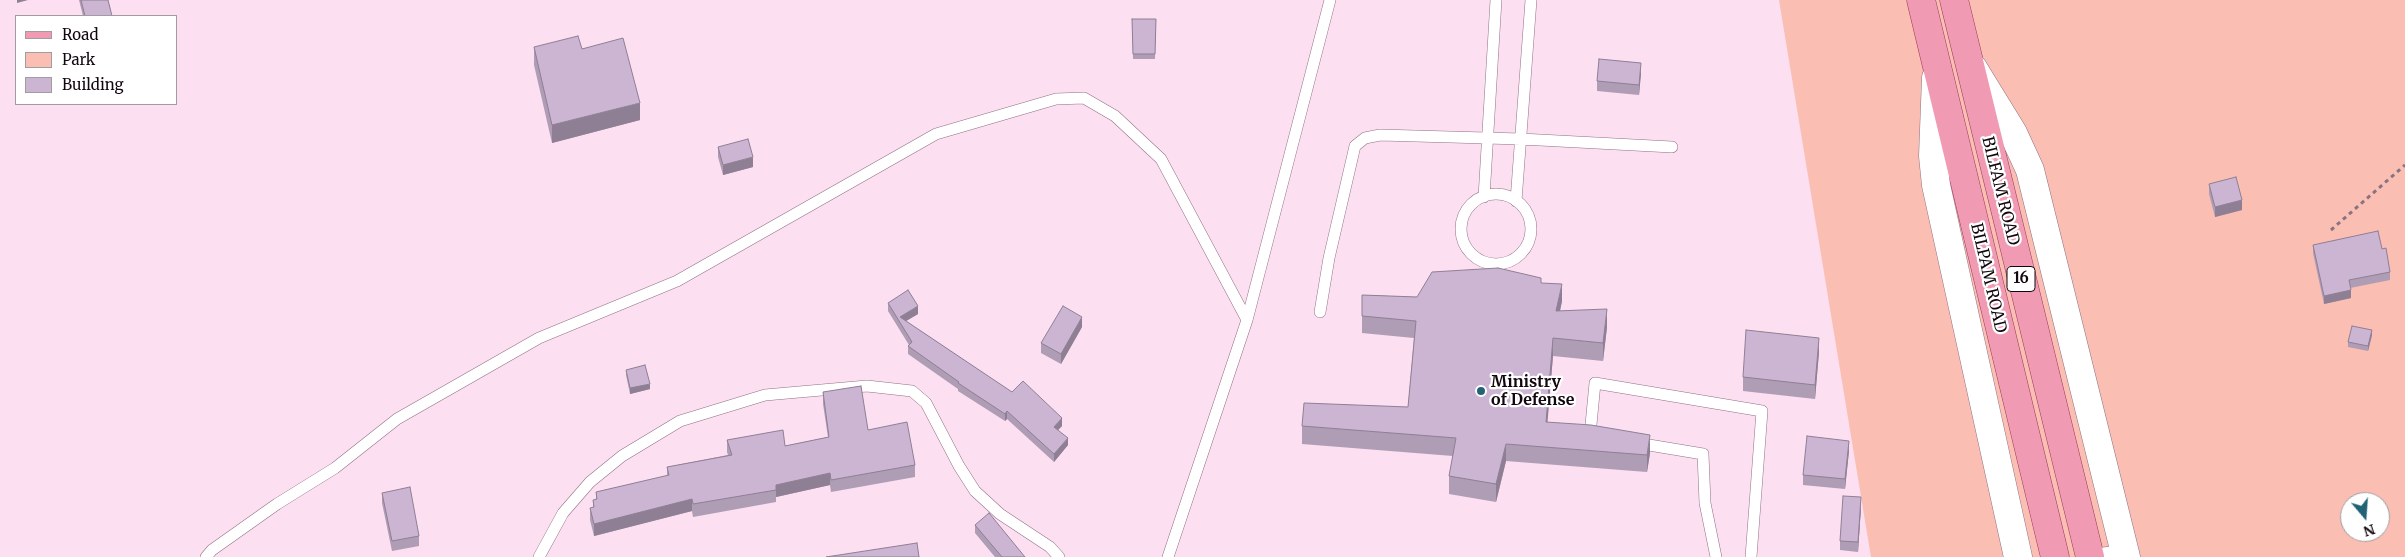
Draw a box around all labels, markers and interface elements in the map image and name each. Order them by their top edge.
legend [15,15,178,105]
text: Road [62,25,98,44]
text: Park [62,50,95,69]
text: Building [62,75,124,94]
street label: BILFAM ROAD [1977,135,2023,247]
street label: BILPAM ROAD [1966,221,2010,335]
road number: 16 [2007,266,2035,292]
place label: Ministry of Defense [1491,372,1574,410]
marker: Ministry of Defense [1475,385,1487,397]
north arrow [2340,492,2390,542]
text: N [2361,520,2377,541]

